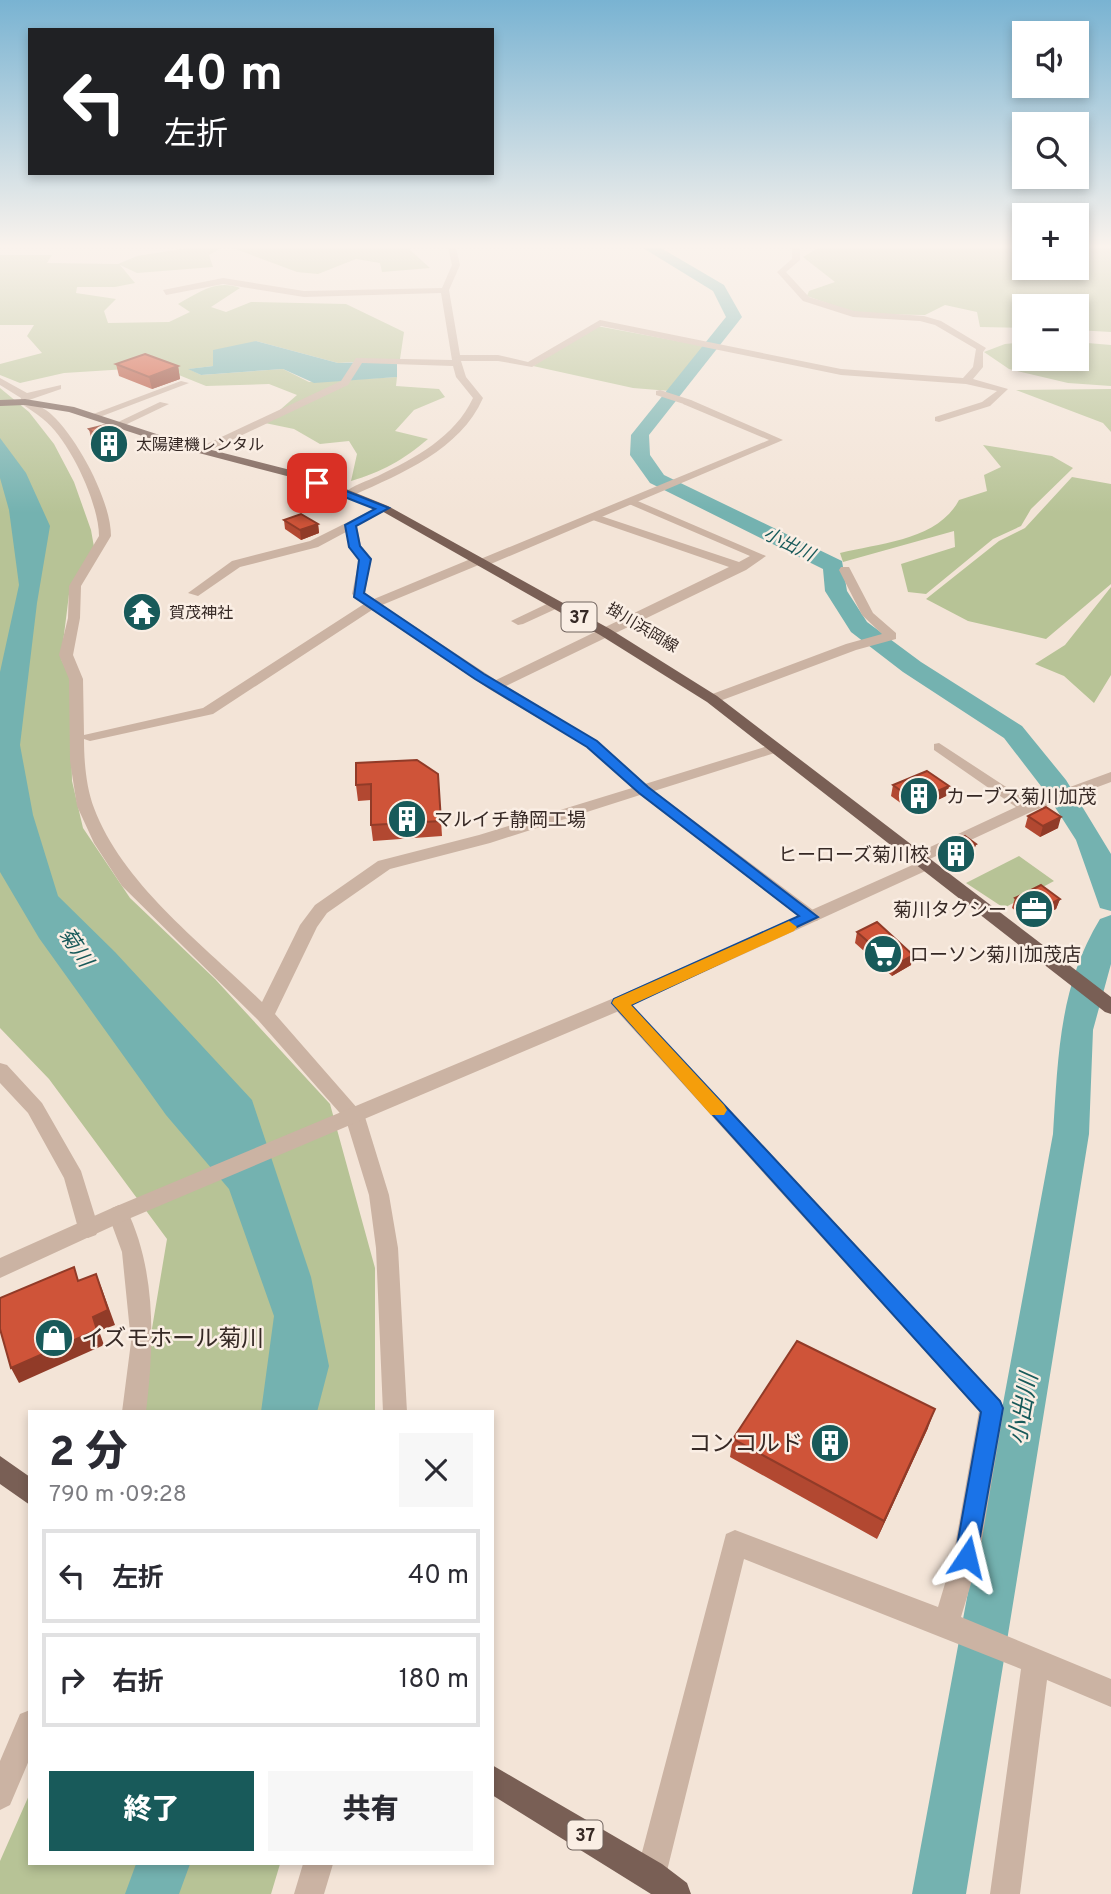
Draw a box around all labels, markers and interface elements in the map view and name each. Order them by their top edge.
map controls [1012,21,1089,371]
button: sound [1012,21,1089,98]
text: 40 m [164,46,283,108]
icon: left [49,56,140,147]
button: search [1012,112,1089,189]
text: 左折 [164,116,228,156]
button: + [1012,203,1089,280]
button: − [1012,294,1089,371]
building icon: 太陽建機レンタル [88,423,130,465]
place label: 太陽建機レンタル [136,436,264,456]
pin [287,453,347,513]
icon: arrive [298,464,336,502]
water label: 小出川 [759,523,819,568]
temple icon: 賀茂神社 [121,591,163,633]
street label: 掛川浜岡線 [603,600,681,658]
road number: 37 [562,602,596,632]
place label: 賀茂神社 [169,604,233,624]
building icon: カーブス菊川加茂 [898,775,940,817]
place label: カーブス菊川加茂 [946,786,1097,810]
building icon: マルイチ静岡工場 [386,798,428,840]
place label: マルイチ静岡工場 [434,809,586,833]
building icon: ヒーローズ菊川校 [935,833,977,875]
place label: ヒーローズ菊川校 [778,844,929,868]
office icon: 菊川タクシー [1013,888,1055,930]
place label: 菊川タクシー [893,899,1007,923]
water label: 菊川 [52,923,99,974]
supermarket icon: ローソン菊川加茂店 [862,933,904,975]
place label: ローソン菊川加茂店 [910,944,1081,968]
shop icon: イズモホール菊川 [33,1317,75,1359]
place label: イズモホール菊川 [81,1326,264,1355]
water label: 小出川 [1004,1368,1047,1447]
building icon: コンコルド [809,1422,851,1464]
text: 2 分 [49,1428,127,1481]
place label: コンコルド [688,1431,803,1460]
button: close [399,1433,473,1507]
text: 790 m · 09:28 [49,1481,187,1510]
position arrow [930,1520,1004,1594]
icon: left [53,1557,91,1595]
text: 40 m [408,1560,469,1593]
text: 左折 [112,1563,164,1596]
icon: right [53,1661,91,1699]
text: 180 m [399,1664,469,1697]
text: 右折 [112,1667,164,1700]
button: 終了 [49,1771,254,1851]
button: 共有 [268,1771,473,1851]
road number: 37 [568,1821,602,1850]

